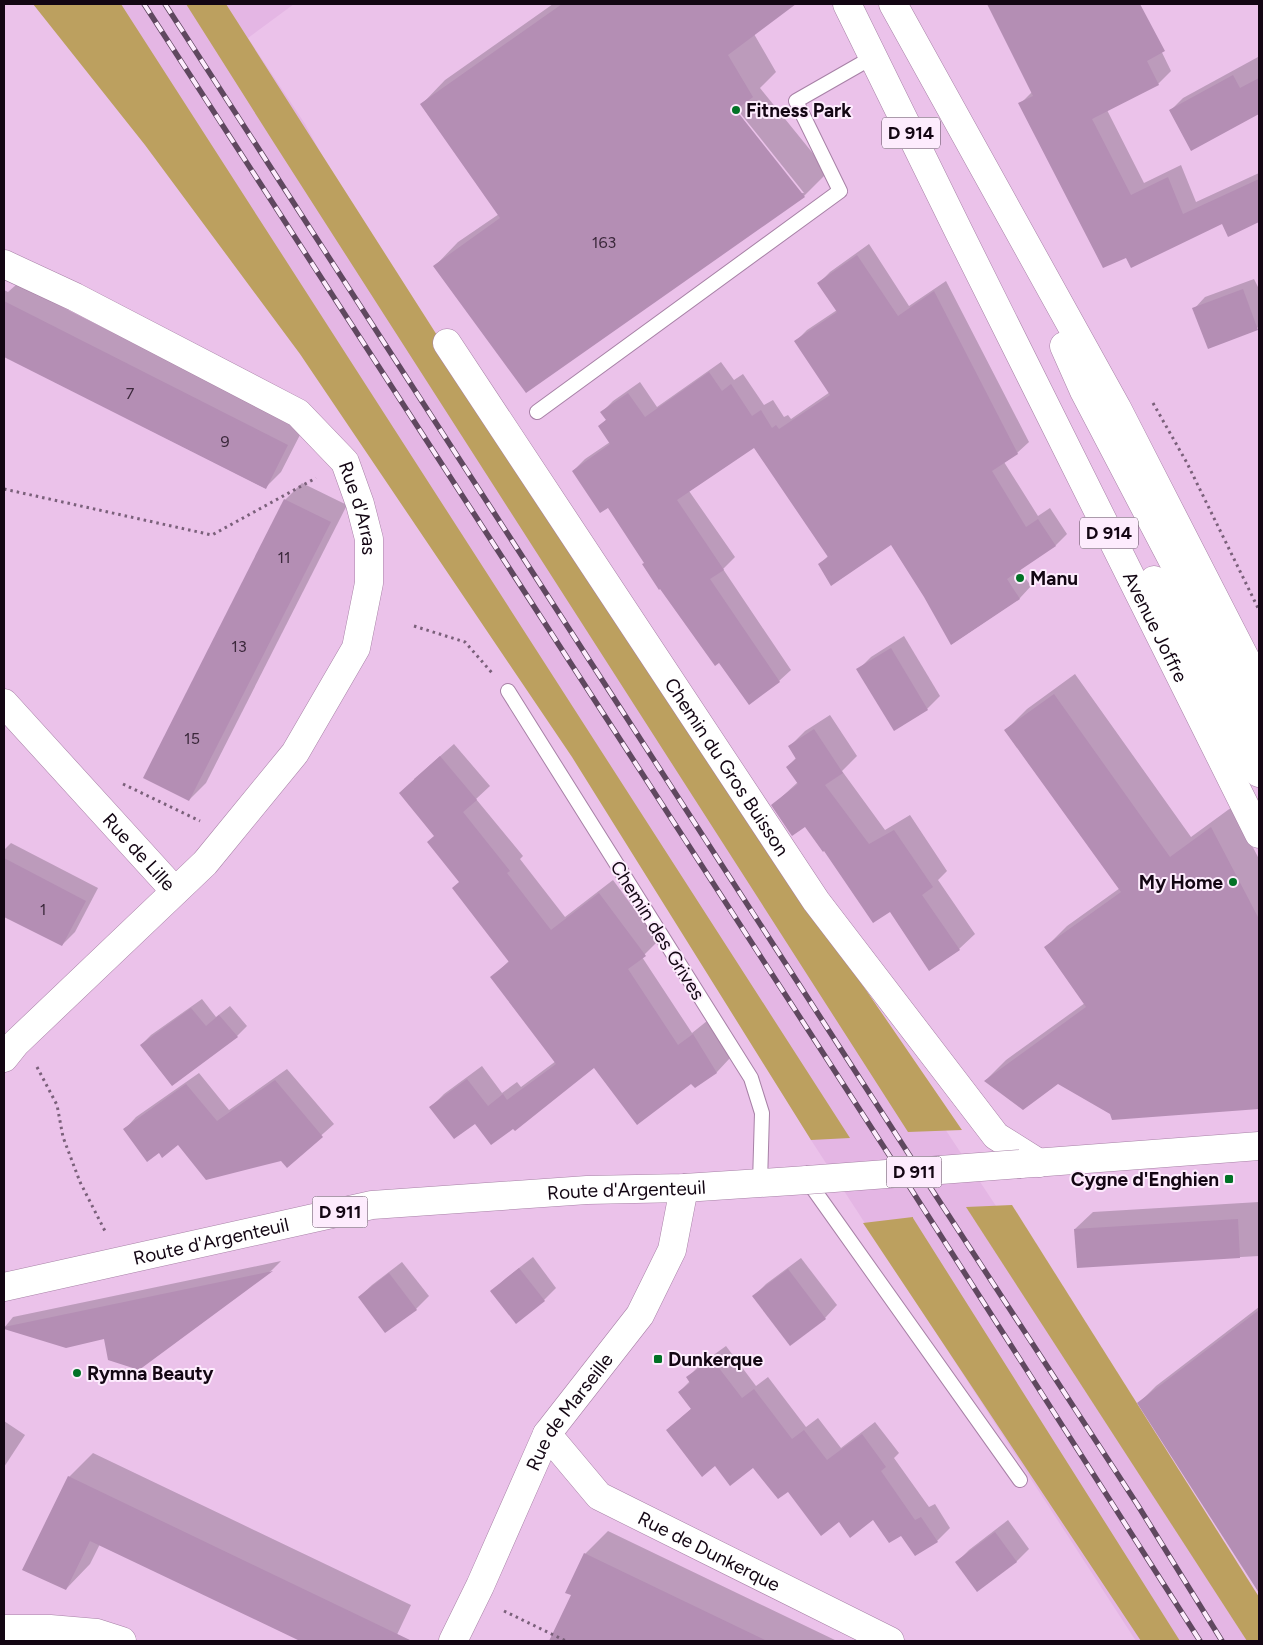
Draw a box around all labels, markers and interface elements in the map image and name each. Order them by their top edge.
place label: Fitness Park [746,99,852,122]
marker: Fitness Park [730,104,742,116]
road number: D 914 [882,118,940,148]
house number: 163 [592,233,616,252]
house number: 7 [126,384,135,403]
house number: 9 [220,432,230,451]
street label: Rue d'Arras [334,458,380,555]
road number: D 914 [1080,518,1138,548]
house number: 11 [277,548,291,567]
place label: Manu [1030,567,1078,590]
street label: Avenue Joffre [1118,568,1192,686]
marker: Manu [1014,572,1026,584]
house number: 13 [231,637,247,656]
street label: Chemin du Gros Buisson [660,674,794,860]
house number: 15 [184,729,200,748]
street label: Rue de Lille [98,808,180,896]
street label: Chemin des Grives [605,856,710,1004]
place label: My Home [1139,871,1223,894]
marker: My Home [1227,876,1239,888]
house number: 1 [40,900,46,919]
road number: D 911 [886,1156,942,1188]
place label: Cygne d'Enghien [1071,1168,1219,1191]
marker: Cygne d'Enghien [1223,1173,1235,1185]
street label: Route d'Argenteuil [546,1176,707,1205]
road number: D 911 [312,1196,368,1228]
street label: Route d'Argenteuil [131,1213,291,1270]
place label: Dunkerque [668,1348,763,1371]
street label: Rue de Marseille [521,1349,618,1474]
marker: Dunkerque [652,1353,664,1365]
place label: Rymna Beauty [87,1362,214,1385]
marker: Rymna Beauty [71,1367,83,1379]
street label: Rue de Dunkerque [634,1506,784,1596]

